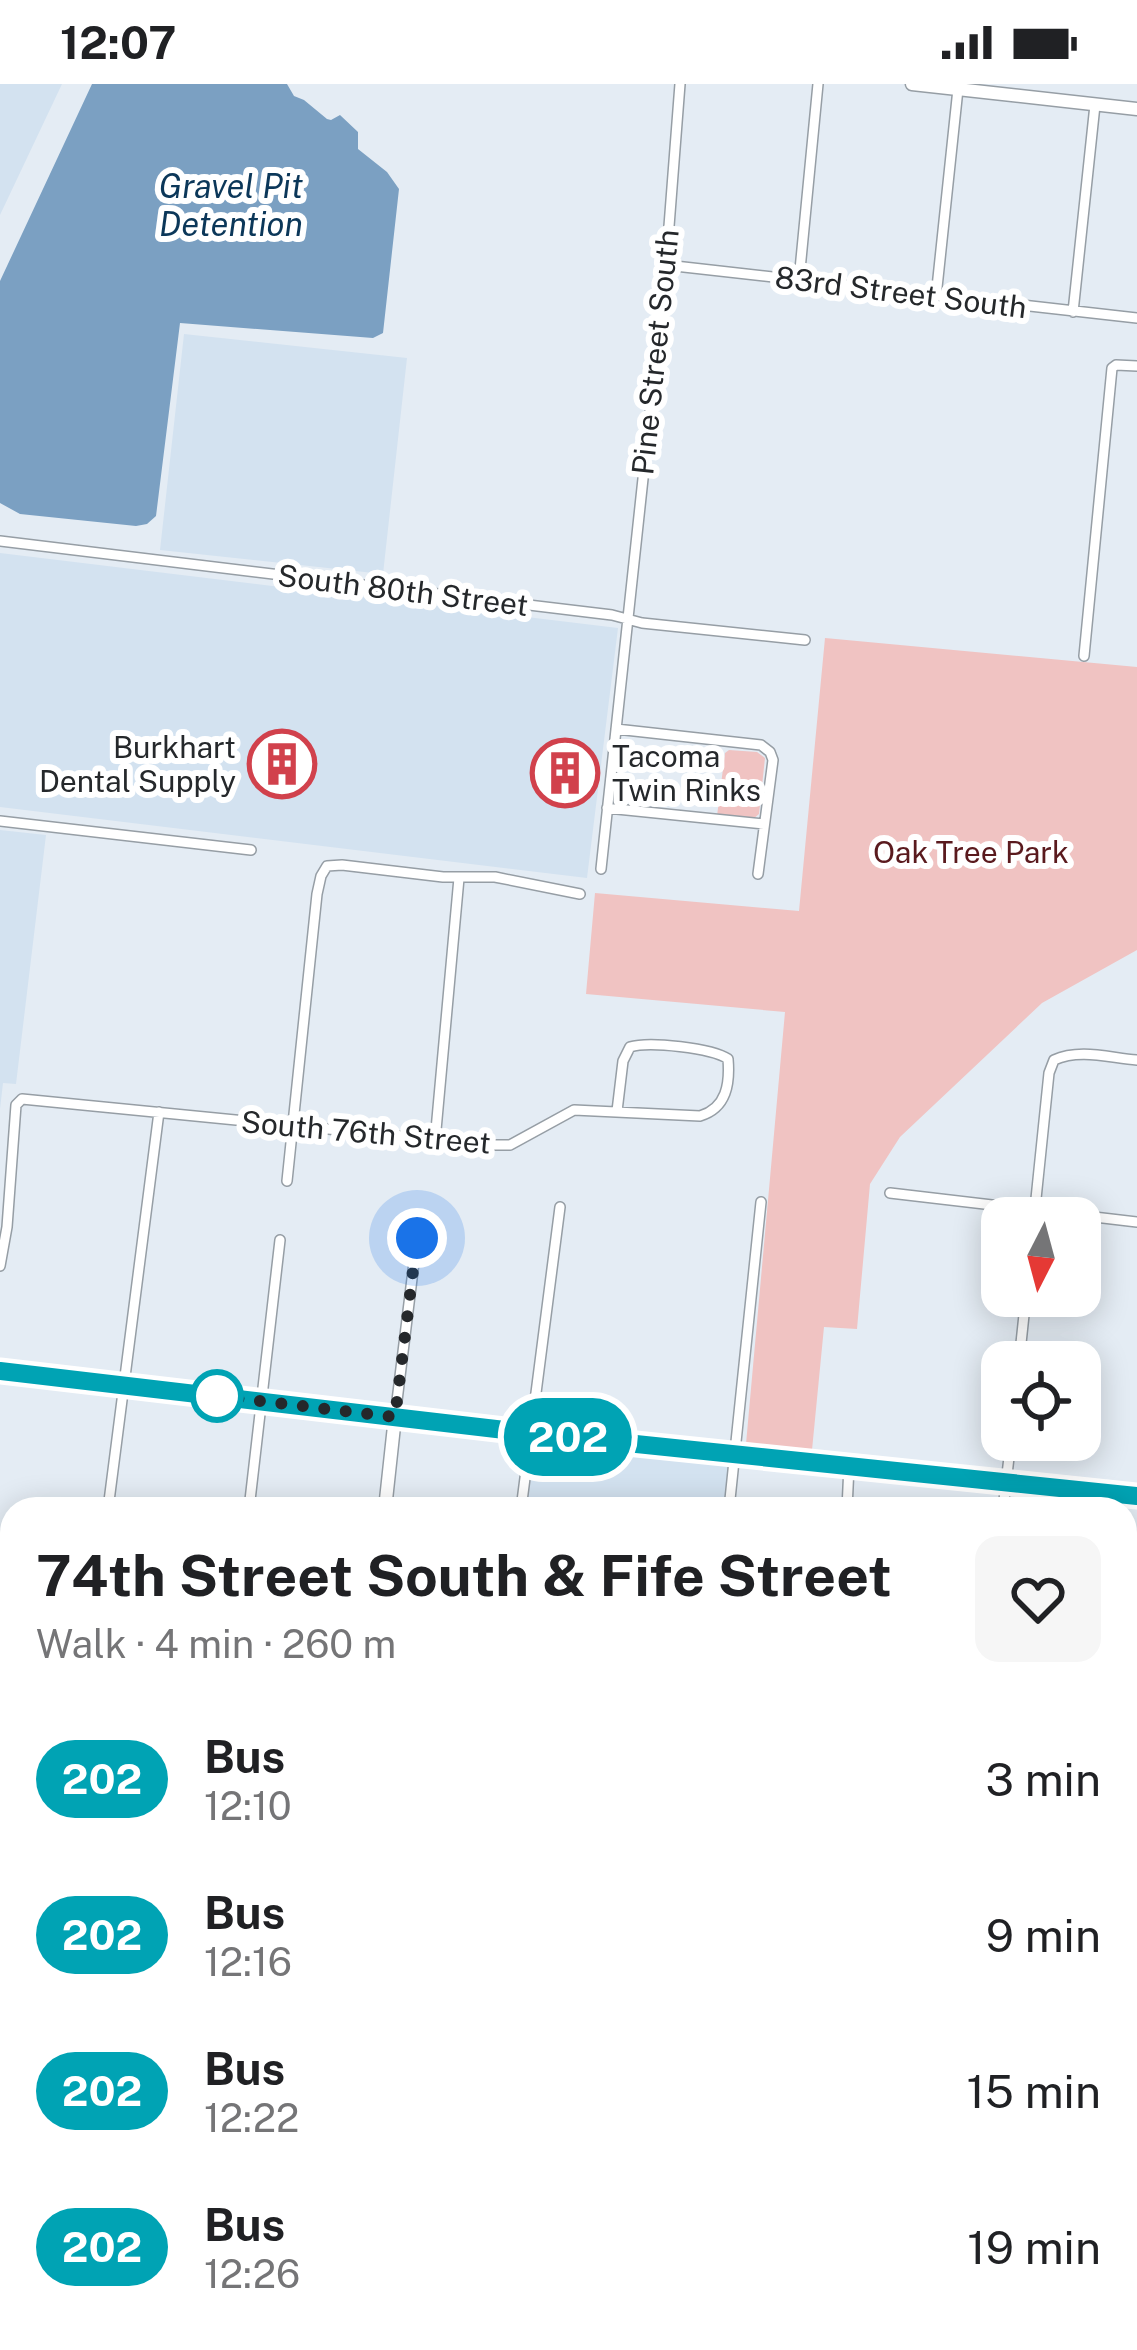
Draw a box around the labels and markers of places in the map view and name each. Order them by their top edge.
place label: Burkhart Dental Supply [39,729,236,799]
building icon: Burkhart Dental Supply [247,729,317,799]
building icon: Tacoma Twin Rinks [530,738,600,808]
place label: Tacoma Twin Rinks [612,738,761,808]
unlabelled marker [192,1371,242,1421]

